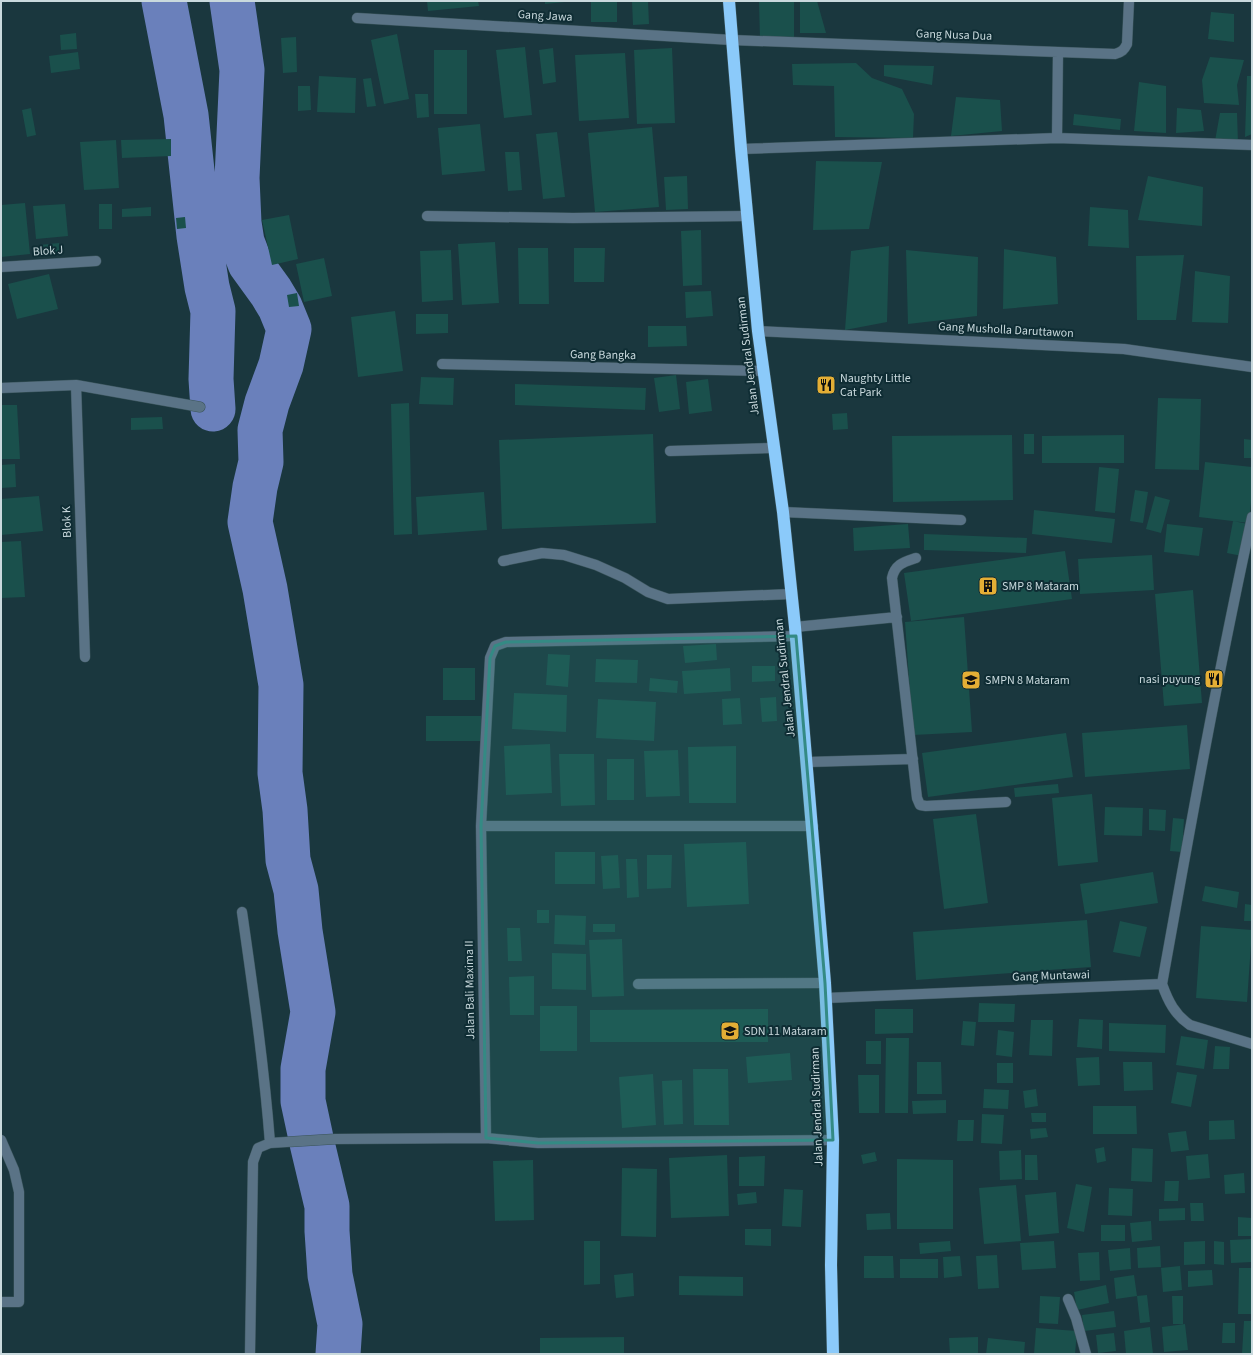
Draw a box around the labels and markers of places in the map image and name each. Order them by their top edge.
place label: Naughty Little Cat Park [840,370,911,401]
restaurant icon: Naughty Little Cat Park [815,374,837,396]
building icon: SMP 8 Mataram [977,575,999,597]
place label: SMP 8 Mataram [1002,578,1079,595]
restaurant icon: nasi puyung [1203,668,1225,690]
school or university icon: SMPN 8 Mataram [960,669,982,691]
place label: nasi puyung [1139,671,1200,688]
place label: SMPN 8 Mataram [985,672,1070,689]
school or university icon: SDN 11 Mataram [719,1020,741,1042]
place label: SDN 11 Mataram [744,1023,827,1040]

